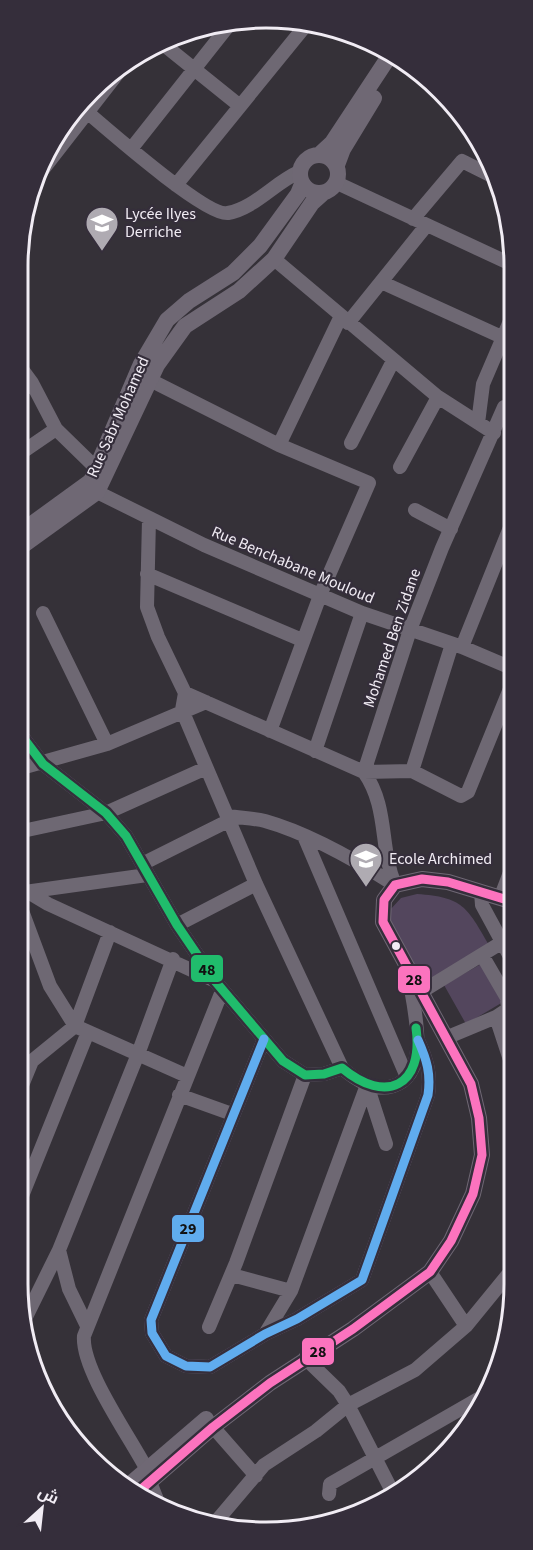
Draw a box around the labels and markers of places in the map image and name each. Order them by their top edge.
place label: Lycée Ilyes Derriche [125,203,196,243]
school or university icon: Lycée Ilyes Derriche [84,205,120,252]
school or university icon: Ecole Archimed [348,841,384,888]
place label: Ecole Archimed [389,848,492,870]
unlabelled marker [390,940,402,952]

